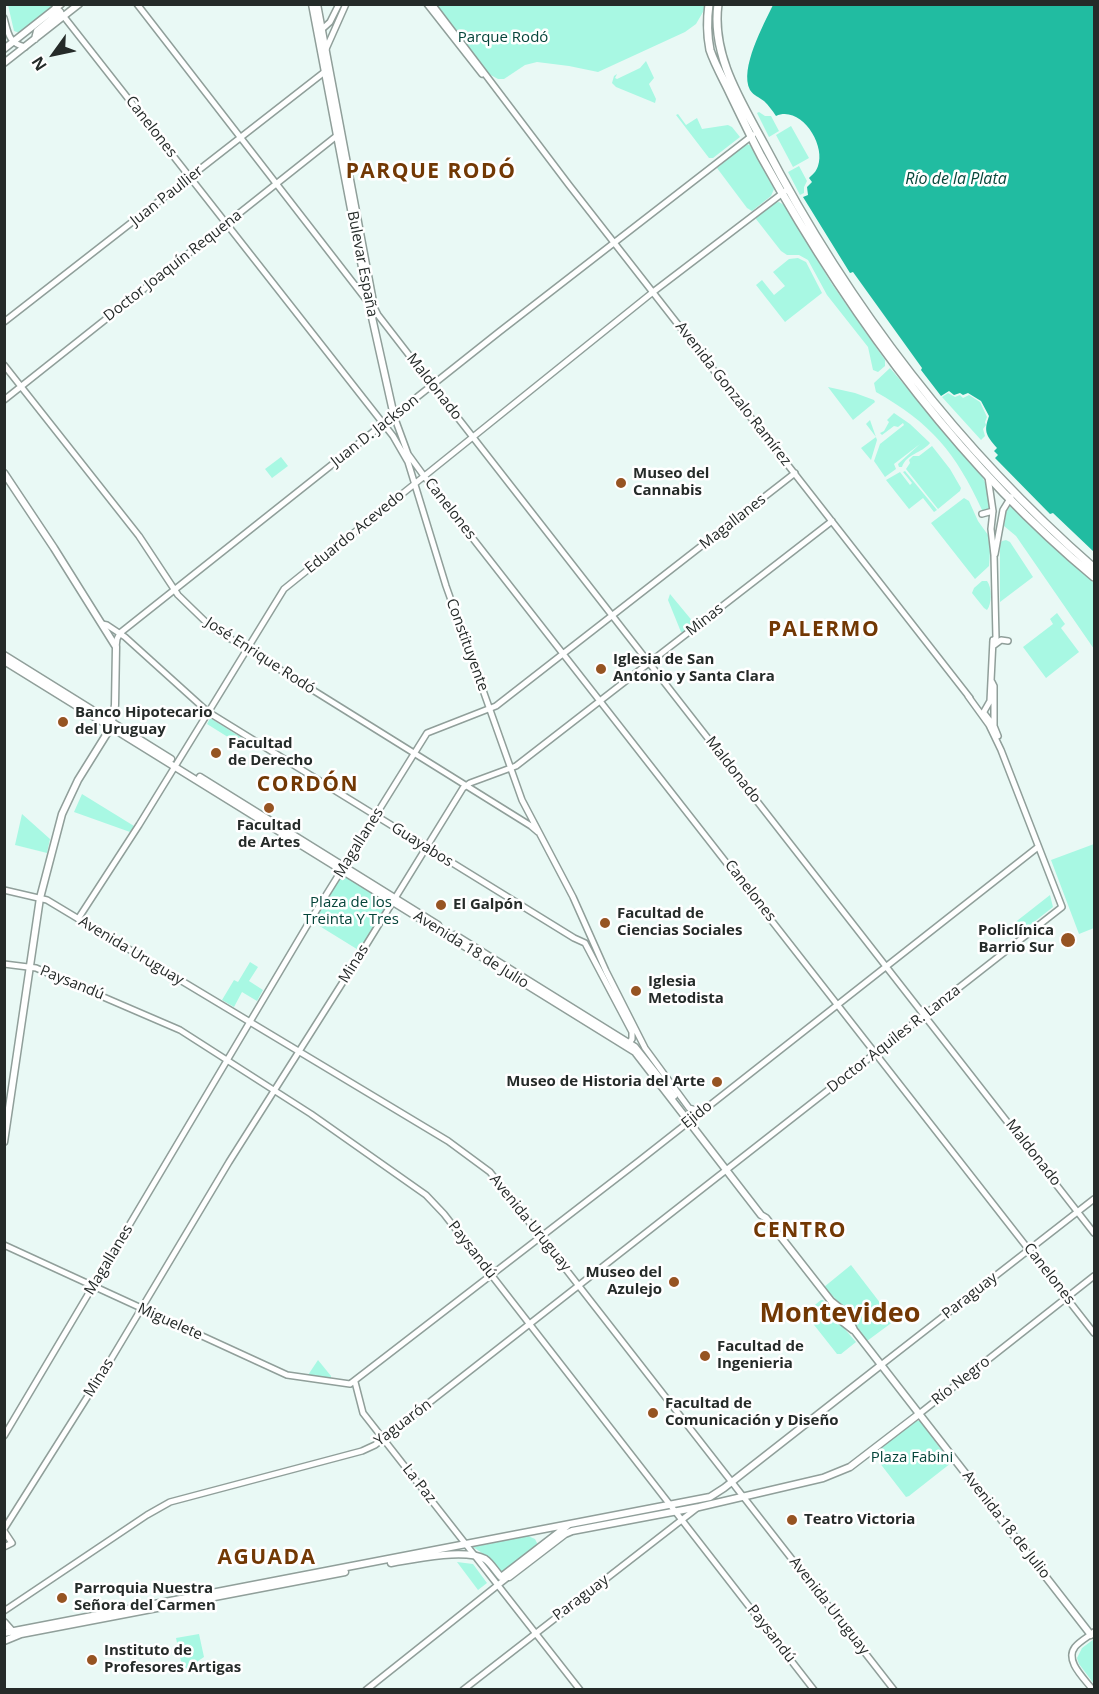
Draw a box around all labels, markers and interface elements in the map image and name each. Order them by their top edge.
north arrow [24,24,84,84]
park label: Parque Rodó [458,29,548,47]
text: N [26,52,52,75]
street label: Canelones [121,93,181,161]
district label: PARQUE RODÓ [346,159,516,185]
street label: Juan Paullier [127,162,207,230]
water label: Río de la Plata [905,169,1007,189]
street label: Doctor Joaquín Requena [100,207,246,325]
street label: Bulevar España [343,210,381,318]
street label: Avenida Gonzalo Ramírez [671,318,795,470]
street label: Maldonado [402,350,466,424]
street label: Juan D. Jackson [328,391,422,471]
place label: Museo del Cannabis [633,465,709,500]
street label: Canelones [420,475,480,543]
marker: Museo del Cannabis [614,476,628,490]
street label: Eduardo Acevedo [302,486,408,578]
street label: Magallanes [696,491,770,553]
street label: Constituyente [442,596,492,694]
street label: Minas [683,600,727,640]
street label: José Enrique Rodó [202,614,318,698]
district label: PALERMO [768,617,880,643]
place label: Iglesia de San Antonio y Santa Clara [613,651,775,686]
marker: Iglesia de San Antonio y Santa Clara [594,662,608,676]
place label: Banco Hipotecario del Uruguay [75,704,213,739]
marker: Banco Hipotecario del Uruguay [56,715,70,729]
street label: Maldonado [701,733,765,807]
place label: Facultad de Derecho [228,735,313,770]
marker: Facultad de Derecho [209,746,223,760]
district label: CORDÓN [257,772,359,798]
marker: Facultad de Artes [262,801,276,815]
street label: Magallanes [330,805,388,881]
place label: Facultad de Artes [237,817,301,852]
street label: Guayabos [388,819,456,871]
street label: Canelones [720,857,780,925]
park label: Plaza de los Treinta Y Tres [303,894,399,929]
place label: El Galpón [453,896,523,914]
marker: El Galpón [434,898,448,912]
place label: Facultad de Ciencias Sociales [617,905,742,940]
street label: Avenida 18 de Julio [410,907,532,993]
street label: Avenida Uruguay [75,913,187,989]
marker: Facultad de Ciencias Sociales [598,916,612,930]
place label: Policlínica Barrio Sur [978,922,1054,957]
marker: Policlínica Barrio Sur [1059,931,1077,949]
street label: Minas [335,941,373,987]
street label: Paysandú [37,962,107,1004]
place label: Iglesia Metodista [648,973,724,1008]
street label: Doctor Aquiles R. Lanza [824,981,964,1097]
marker: Iglesia Metodista [629,984,643,998]
place label: Museo de Historia del Arte [506,1073,705,1091]
marker: Museo de Historia del Arte [710,1075,724,1089]
street label: Ejido [678,1097,716,1133]
street label: Maldonado [1001,1116,1065,1190]
street label: Avenida Uruguay [485,1171,575,1275]
street label: Paysandú [444,1218,500,1282]
district label: CENTRO [753,1218,847,1244]
street label: Magallanes [81,1222,137,1298]
street label: Canelones [1019,1240,1079,1308]
place label: Museo del Azulejo [586,1264,662,1299]
street label: Paraguay [939,1269,1001,1323]
marker: Museo del Azulejo [667,1275,681,1289]
district label: Montevideo [760,1298,920,1330]
street label: Miguelete [135,1300,205,1344]
place label: Facultad de Ingenieria [717,1338,804,1373]
marker: Facultad de Ingenieria [698,1349,712,1363]
street label: Río Negro [928,1353,994,1409]
street label: Minas [80,1355,118,1401]
place label: Facultad de Comunicación y Diseño [665,1395,839,1430]
street label: Yaguarón [371,1396,435,1450]
marker: Facultad de Comunicación y Diseño [646,1406,660,1420]
park label: Plaza Fabini [871,1449,953,1467]
street label: La Paz [398,1461,440,1507]
street label: Avenida 18 de Julio [958,1467,1054,1583]
place label: Teatro Victoria [804,1511,915,1529]
marker: Teatro Victoria [785,1513,799,1527]
district label: AGUADA [217,1545,317,1571]
street label: Avenida Uruguay [785,1553,873,1659]
street label: Paraguay [550,1571,612,1625]
place label: Parroquia Nuestra Señora del Carmen [74,1580,216,1615]
marker: Parroquia Nuestra Señora del Carmen [55,1591,69,1605]
street label: Paysandú [743,1602,799,1666]
place label: Instituto de Profesores Artigas [104,1642,241,1677]
marker: Instituto de Profesores Artigas [85,1653,99,1667]

